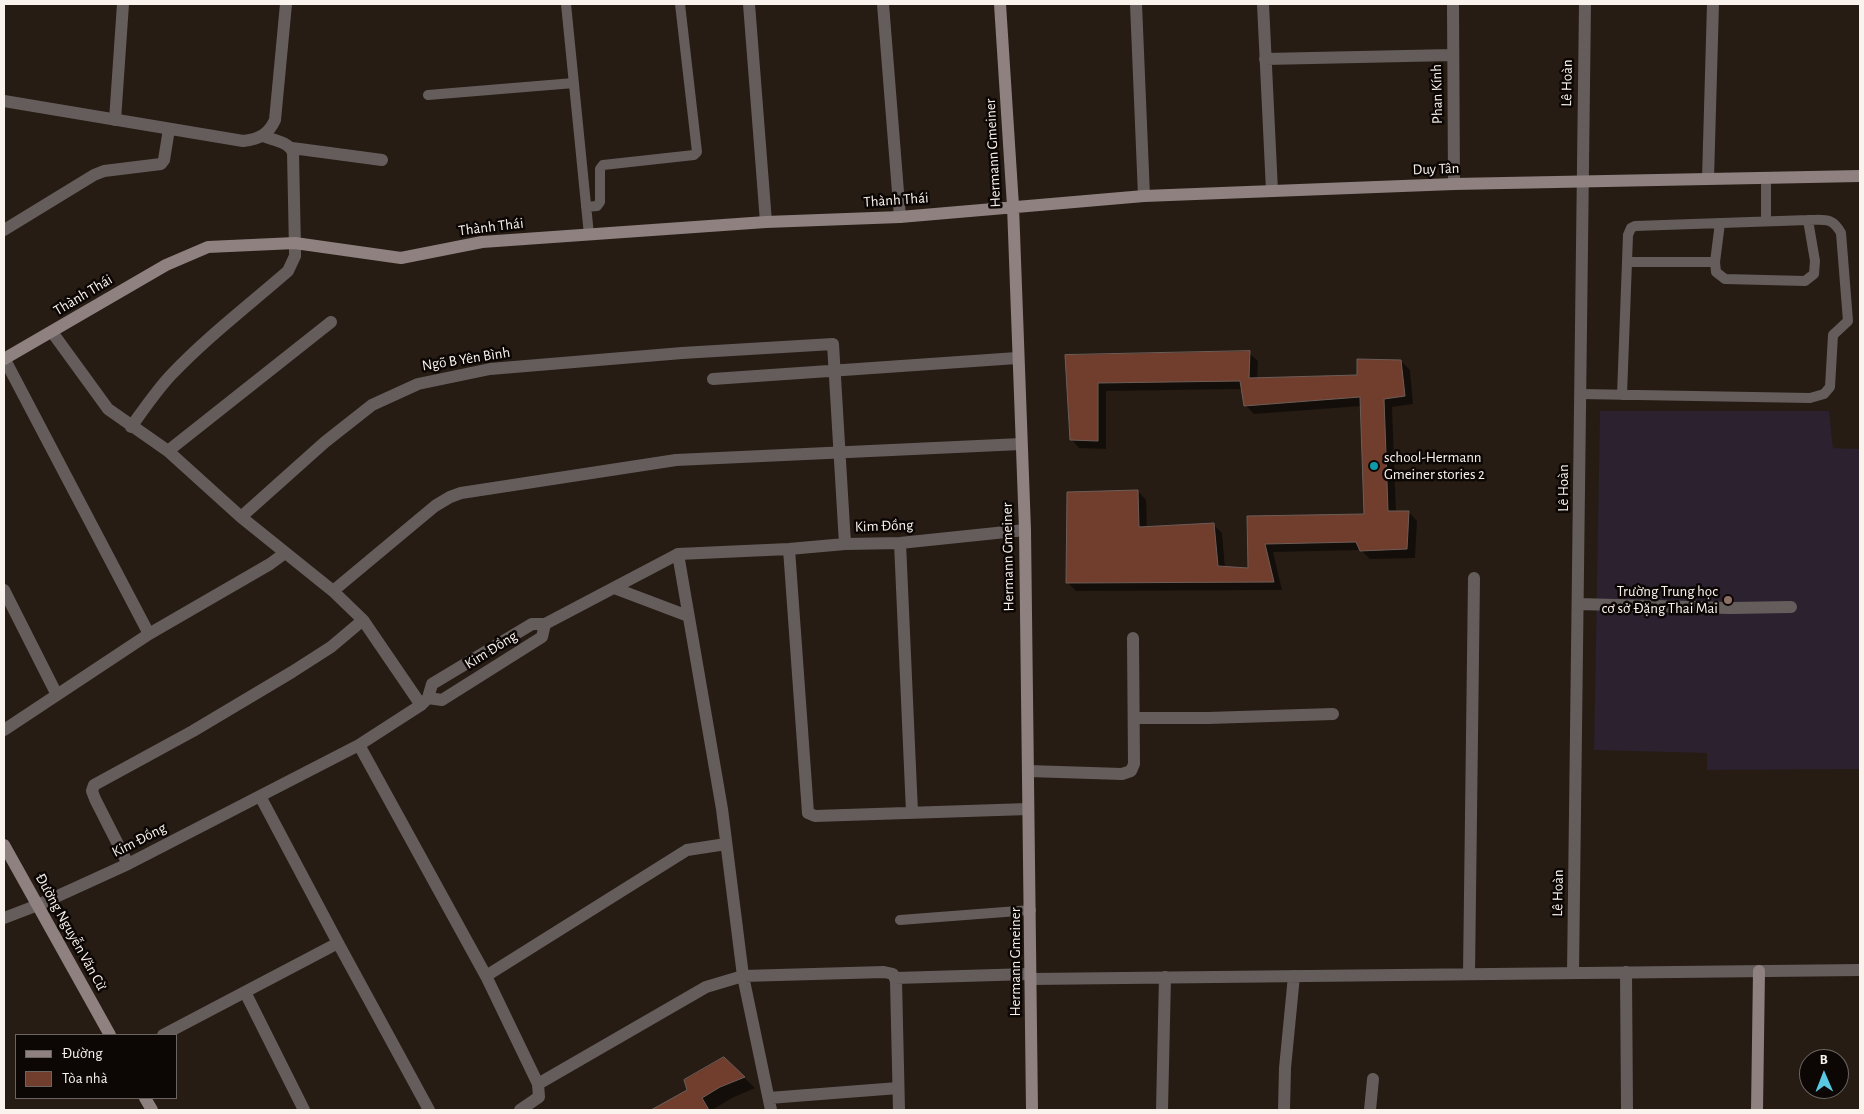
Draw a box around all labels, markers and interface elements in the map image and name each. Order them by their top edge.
street label: Lê Hoàn [1558,59,1576,107]
street label: Phan Kính [1427,64,1447,124]
street label: Hermann Gmeiner [981,98,1005,208]
street label: Duy Tân [1412,159,1460,179]
street label: Thành Thái [863,189,929,211]
street label: Thành Thái [457,214,525,240]
street label: Thành Thái [50,270,116,320]
street label: Ngõ B Yên Bình [421,343,511,375]
place label: school-Hermann Gmeiner stories 2 [1384,448,1485,483]
marker: school-Hermann Gmeiner stories 2 [1368,460,1380,472]
street label: Lê Hoàn [1554,464,1572,512]
street label: Hermann Gmeiner [998,502,1018,612]
street label: Kim Đồng [854,516,914,536]
place label: Trường Trung học cơ sở Đặng Thai Mai [1601,582,1718,617]
marker: Trường Trung học cơ sở Đặng Thai Mai [1722,594,1734,606]
street label: Kim Đồng [461,627,521,673]
street label: Kim Đồng [109,819,169,861]
street label: Lê Hoàn [1549,869,1567,917]
street label: Đường Nguyễn Văn Cừ [31,870,111,994]
street label: Hermann Gmeiner [1006,907,1024,1017]
legend [15,1034,178,1099]
text: Đường [62,1046,102,1061]
north arrow [1799,1049,1849,1099]
text: B [1820,1053,1828,1067]
text: Tòa nhà [62,1071,108,1086]

